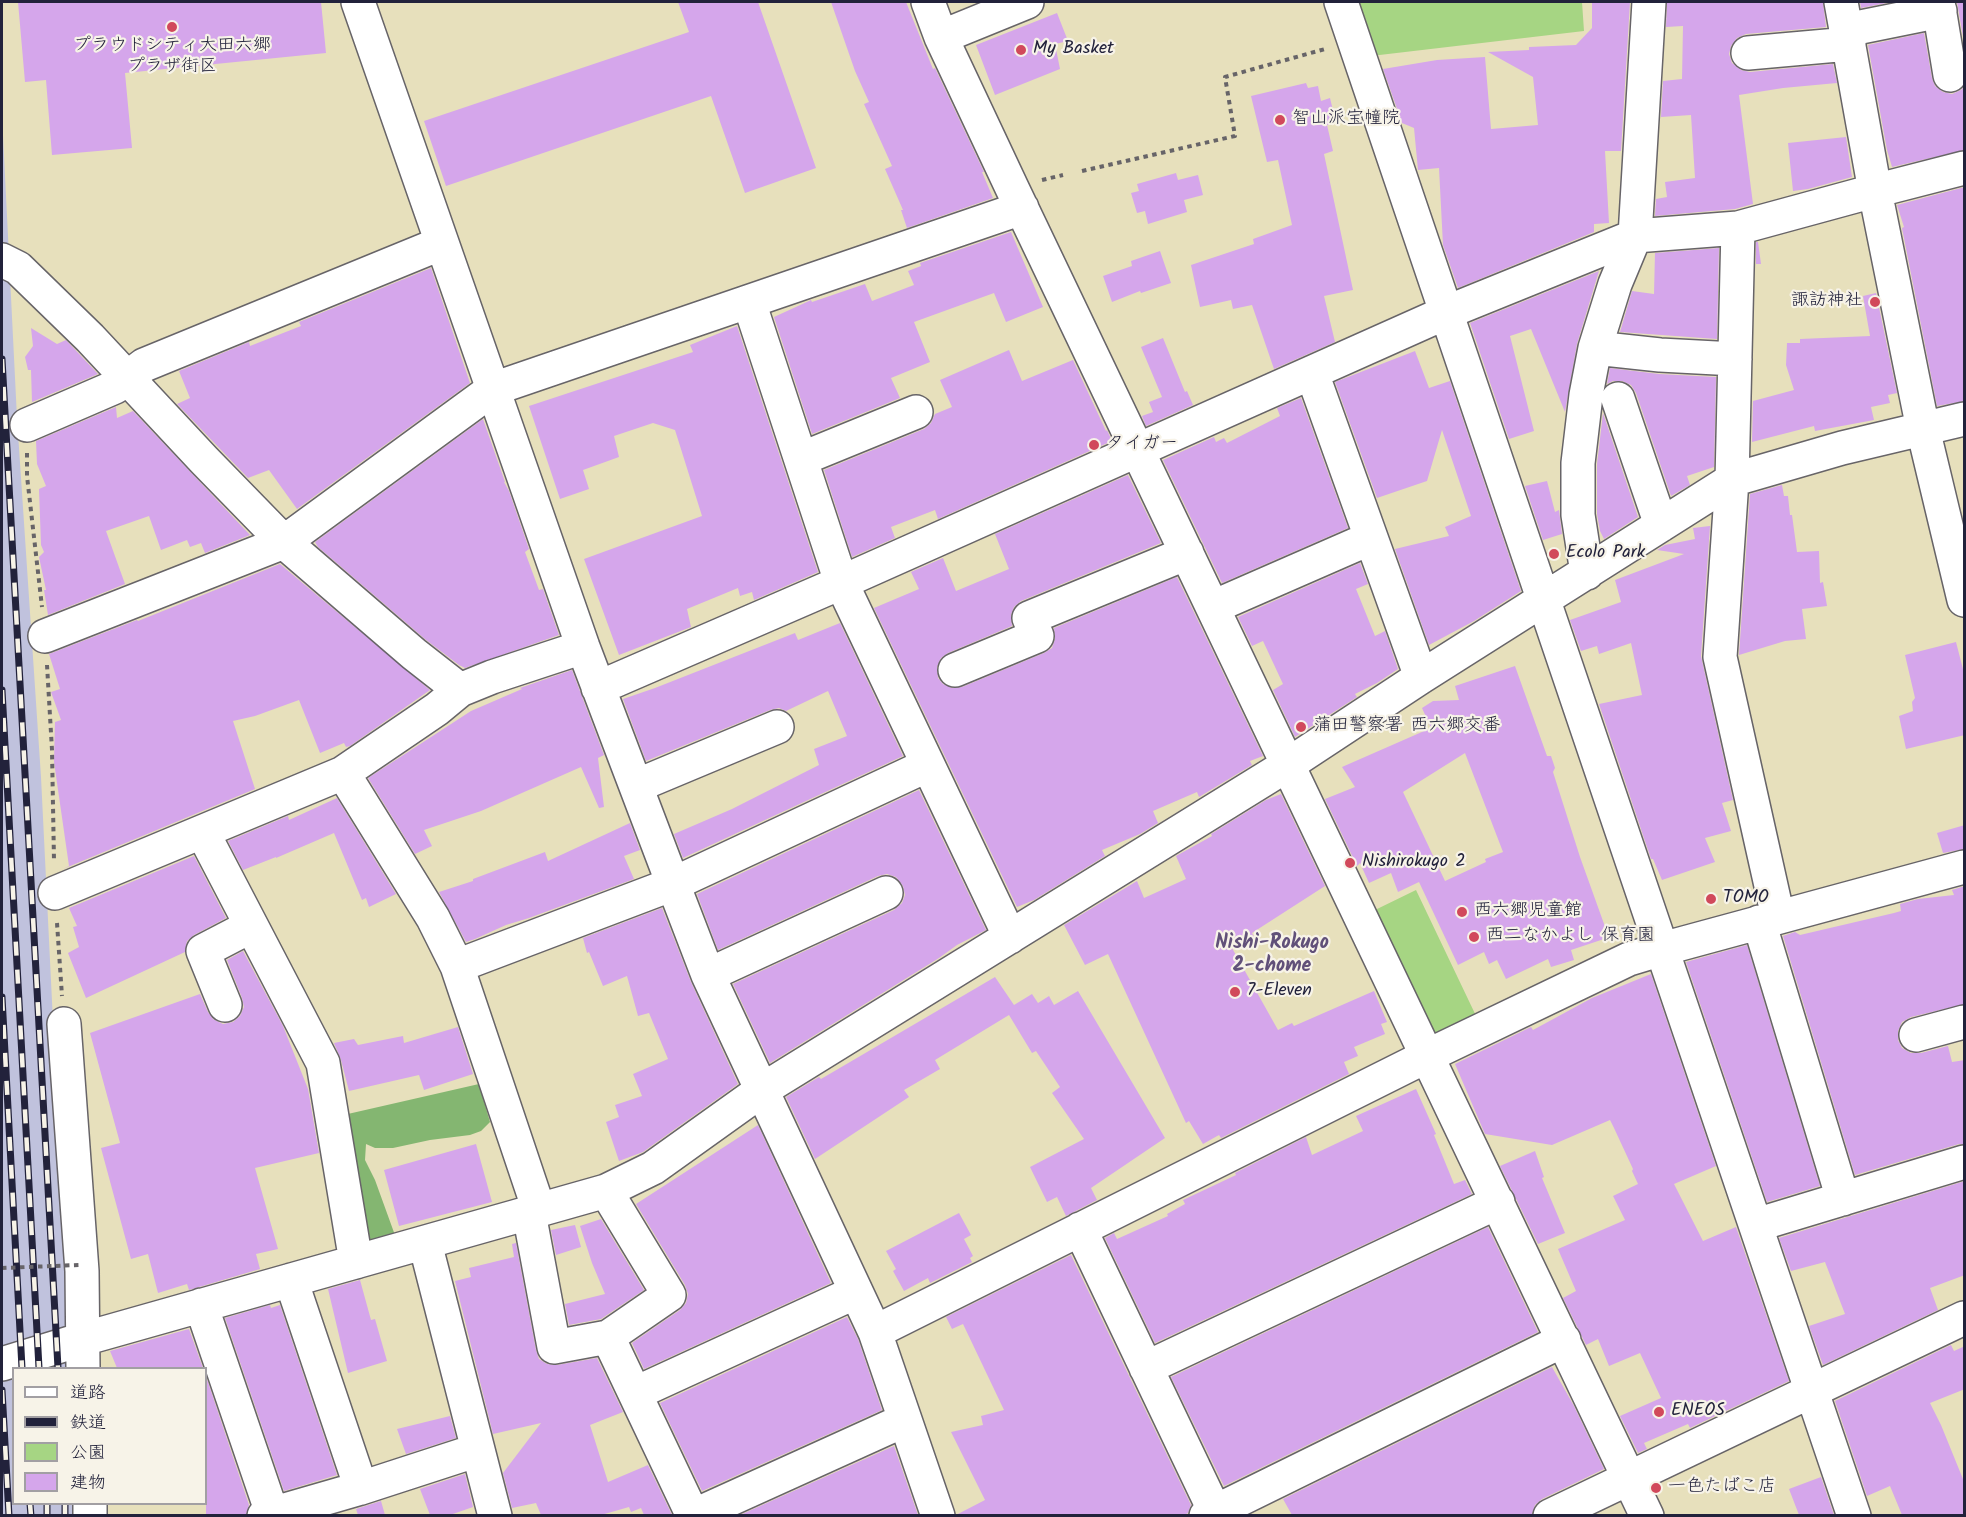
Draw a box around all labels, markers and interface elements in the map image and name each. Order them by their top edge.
marker: プラウドシティ大田六郷 プラザ街区 [165,20,179,34]
place label: プラウドシティ大田六郷 プラザ街区 [73,36,271,78]
place label: My Basket [1033,39,1114,61]
marker: My Basket [1014,43,1028,57]
place label: 智山派宝幢院 [1292,109,1400,131]
marker: 智山派宝幢院 [1273,113,1287,127]
place label: 諏訪神社 [1791,291,1863,313]
marker: 諏訪神社 [1868,295,1882,309]
place label: タイガー [1106,434,1178,456]
marker: タイガー [1087,438,1101,452]
place label: Ecolo Park [1566,543,1645,565]
marker: Ecolo Park [1547,547,1561,561]
place label: 蒲田警察署 西六郷交番 [1313,716,1500,738]
marker: 蒲田警察署 西六郷交番 [1294,720,1308,734]
place label: Nishirokugo 2 [1362,852,1466,874]
marker: Nishirokugo 2 [1343,856,1357,870]
place label: TOMO [1723,888,1769,910]
marker: TOMO [1704,892,1718,906]
place label: 西六郷児童館 [1474,901,1582,923]
marker: 西六郷児童館 [1455,905,1469,919]
place label: 西二なかよし 保育園 [1486,926,1655,948]
marker: 西二なかよし 保育園 [1467,930,1481,944]
district label: Nishi-Rokugo 2-chome [1215,933,1329,980]
place label: 7-Eleven [1247,981,1312,1003]
marker: 7-Eleven [1228,985,1242,999]
legend [12,1367,207,1505]
text: 道路 [70,1379,106,1408]
place label: ENEOS [1671,1401,1725,1423]
marker: ENEOS [1652,1405,1666,1419]
text: 鉄道 [70,1409,106,1438]
text: 公園 [70,1439,106,1468]
text: 建物 [70,1469,106,1498]
place label: 一色たばこ店 [1668,1477,1776,1499]
marker: 一色たばこ店 [1649,1481,1663,1495]

